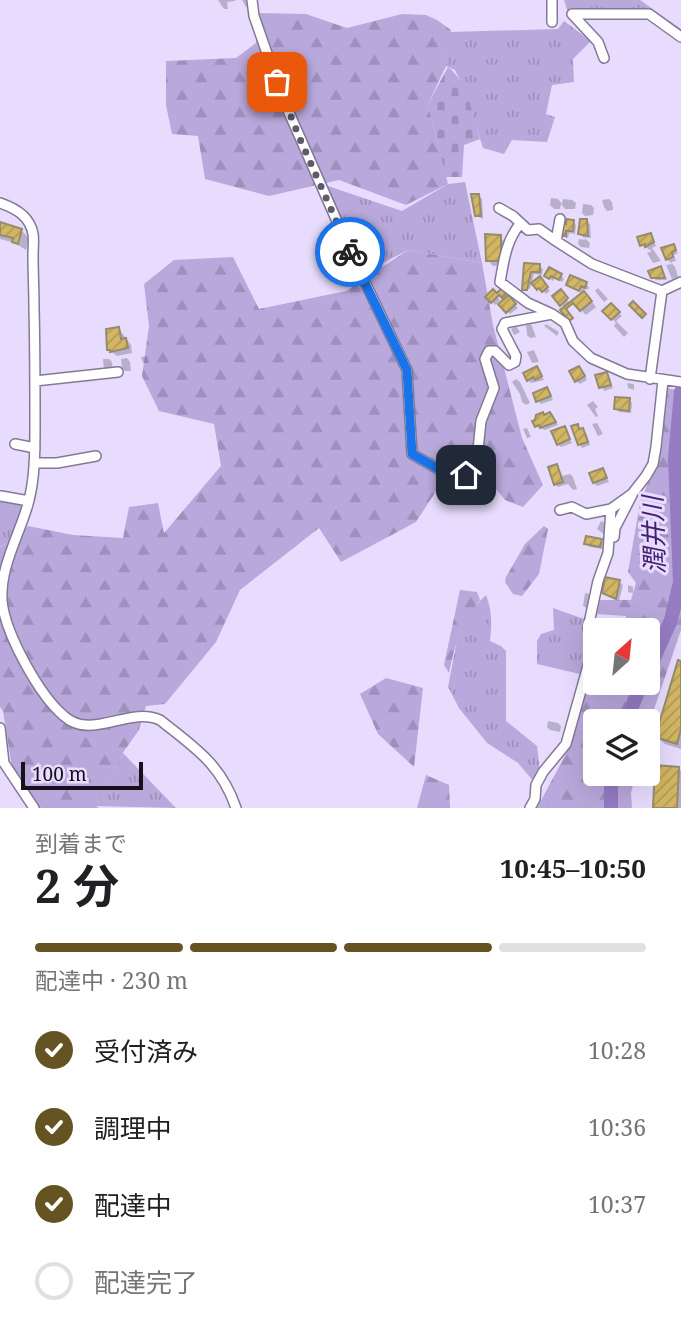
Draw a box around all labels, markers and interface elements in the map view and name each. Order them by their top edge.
pin [247,52,307,112]
icon: bag [258,63,296,101]
courier [315,217,385,287]
icon: bike [331,233,369,271]
pin [436,445,496,505]
icon: home [447,456,485,494]
water label: 潤井川 [634,492,672,575]
north arrow [583,618,660,695]
map controls [583,618,660,786]
button: layers [583,709,660,786]
scale bar [21,759,144,791]
text: 100 m [32,761,87,787]
text: 到着まで [35,827,127,859]
text: 10:45–10:50 [500,850,646,886]
text: 2 分 [35,854,119,916]
text: 配達中 · 230 m [35,964,188,996]
icon: check [35,1031,73,1069]
text: 受付済み [94,1033,198,1069]
text: 10:28 [588,1034,646,1066]
icon: check [35,1108,73,1146]
text: 調理中 [94,1110,172,1146]
text: 10:36 [588,1111,646,1143]
icon: check [35,1185,73,1223]
text: 配達中 [94,1187,172,1223]
text: 10:37 [588,1188,646,1220]
text: 配達完了 [94,1264,198,1300]

